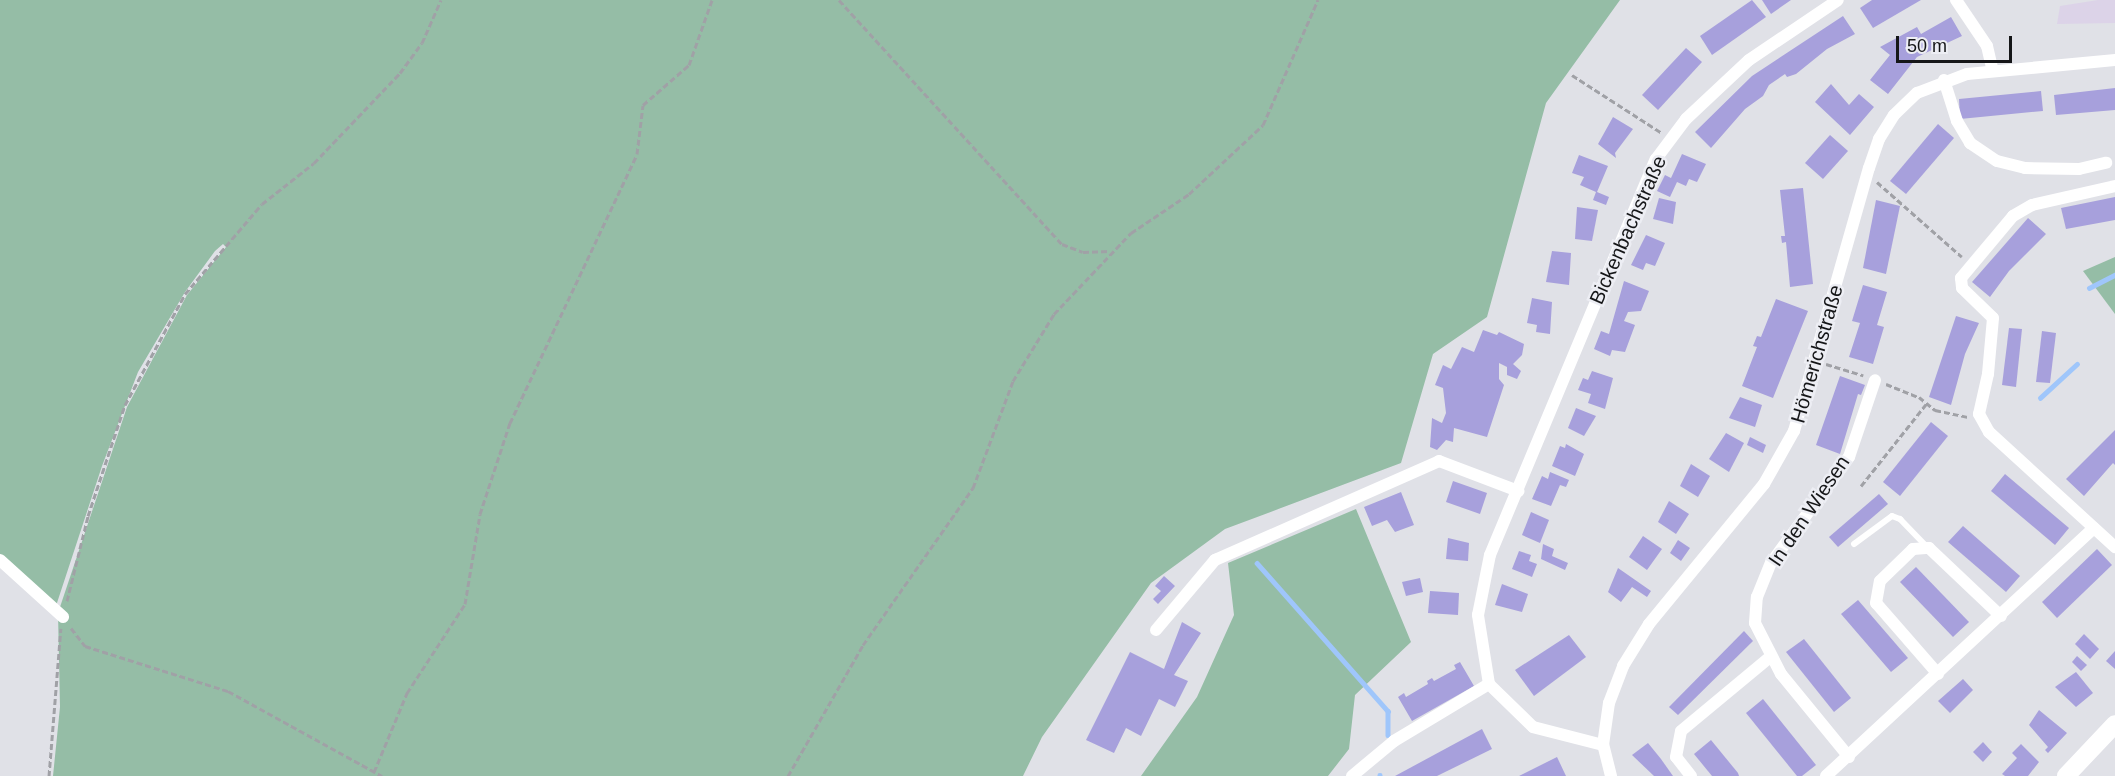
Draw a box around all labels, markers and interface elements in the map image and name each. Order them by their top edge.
scale bar [1899,24,2014,62]
text: 50 m [1907,36,1947,56]
street label: Bickenbachstraße [1584,152,1672,308]
street label: Hömerichstraße [1786,282,1848,426]
street label: In den Wiesen [1763,451,1855,571]

